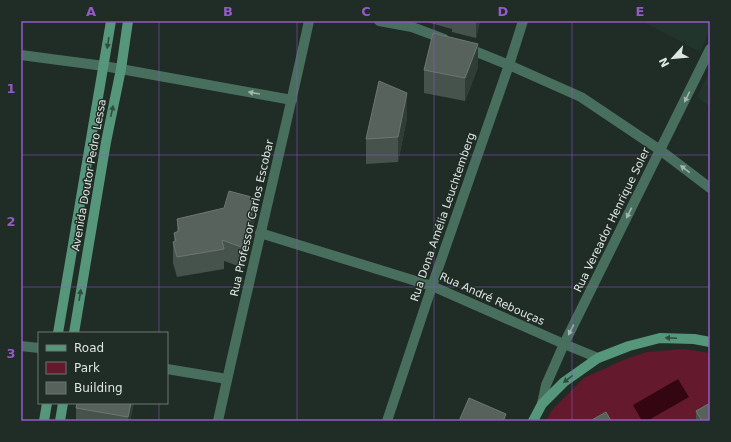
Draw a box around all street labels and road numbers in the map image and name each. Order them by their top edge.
street label: Avenida Doutor Pedro Lessa [69,98,109,252]
street label: Rua Dona Amélia Leuchtemberg [408,131,478,303]
street label: Rua Professor Carlos Escobar [228,138,276,298]
street label: Rua Vereador Henrique Soler [571,145,653,294]
street label: Rua André Rebouças [438,270,547,328]

